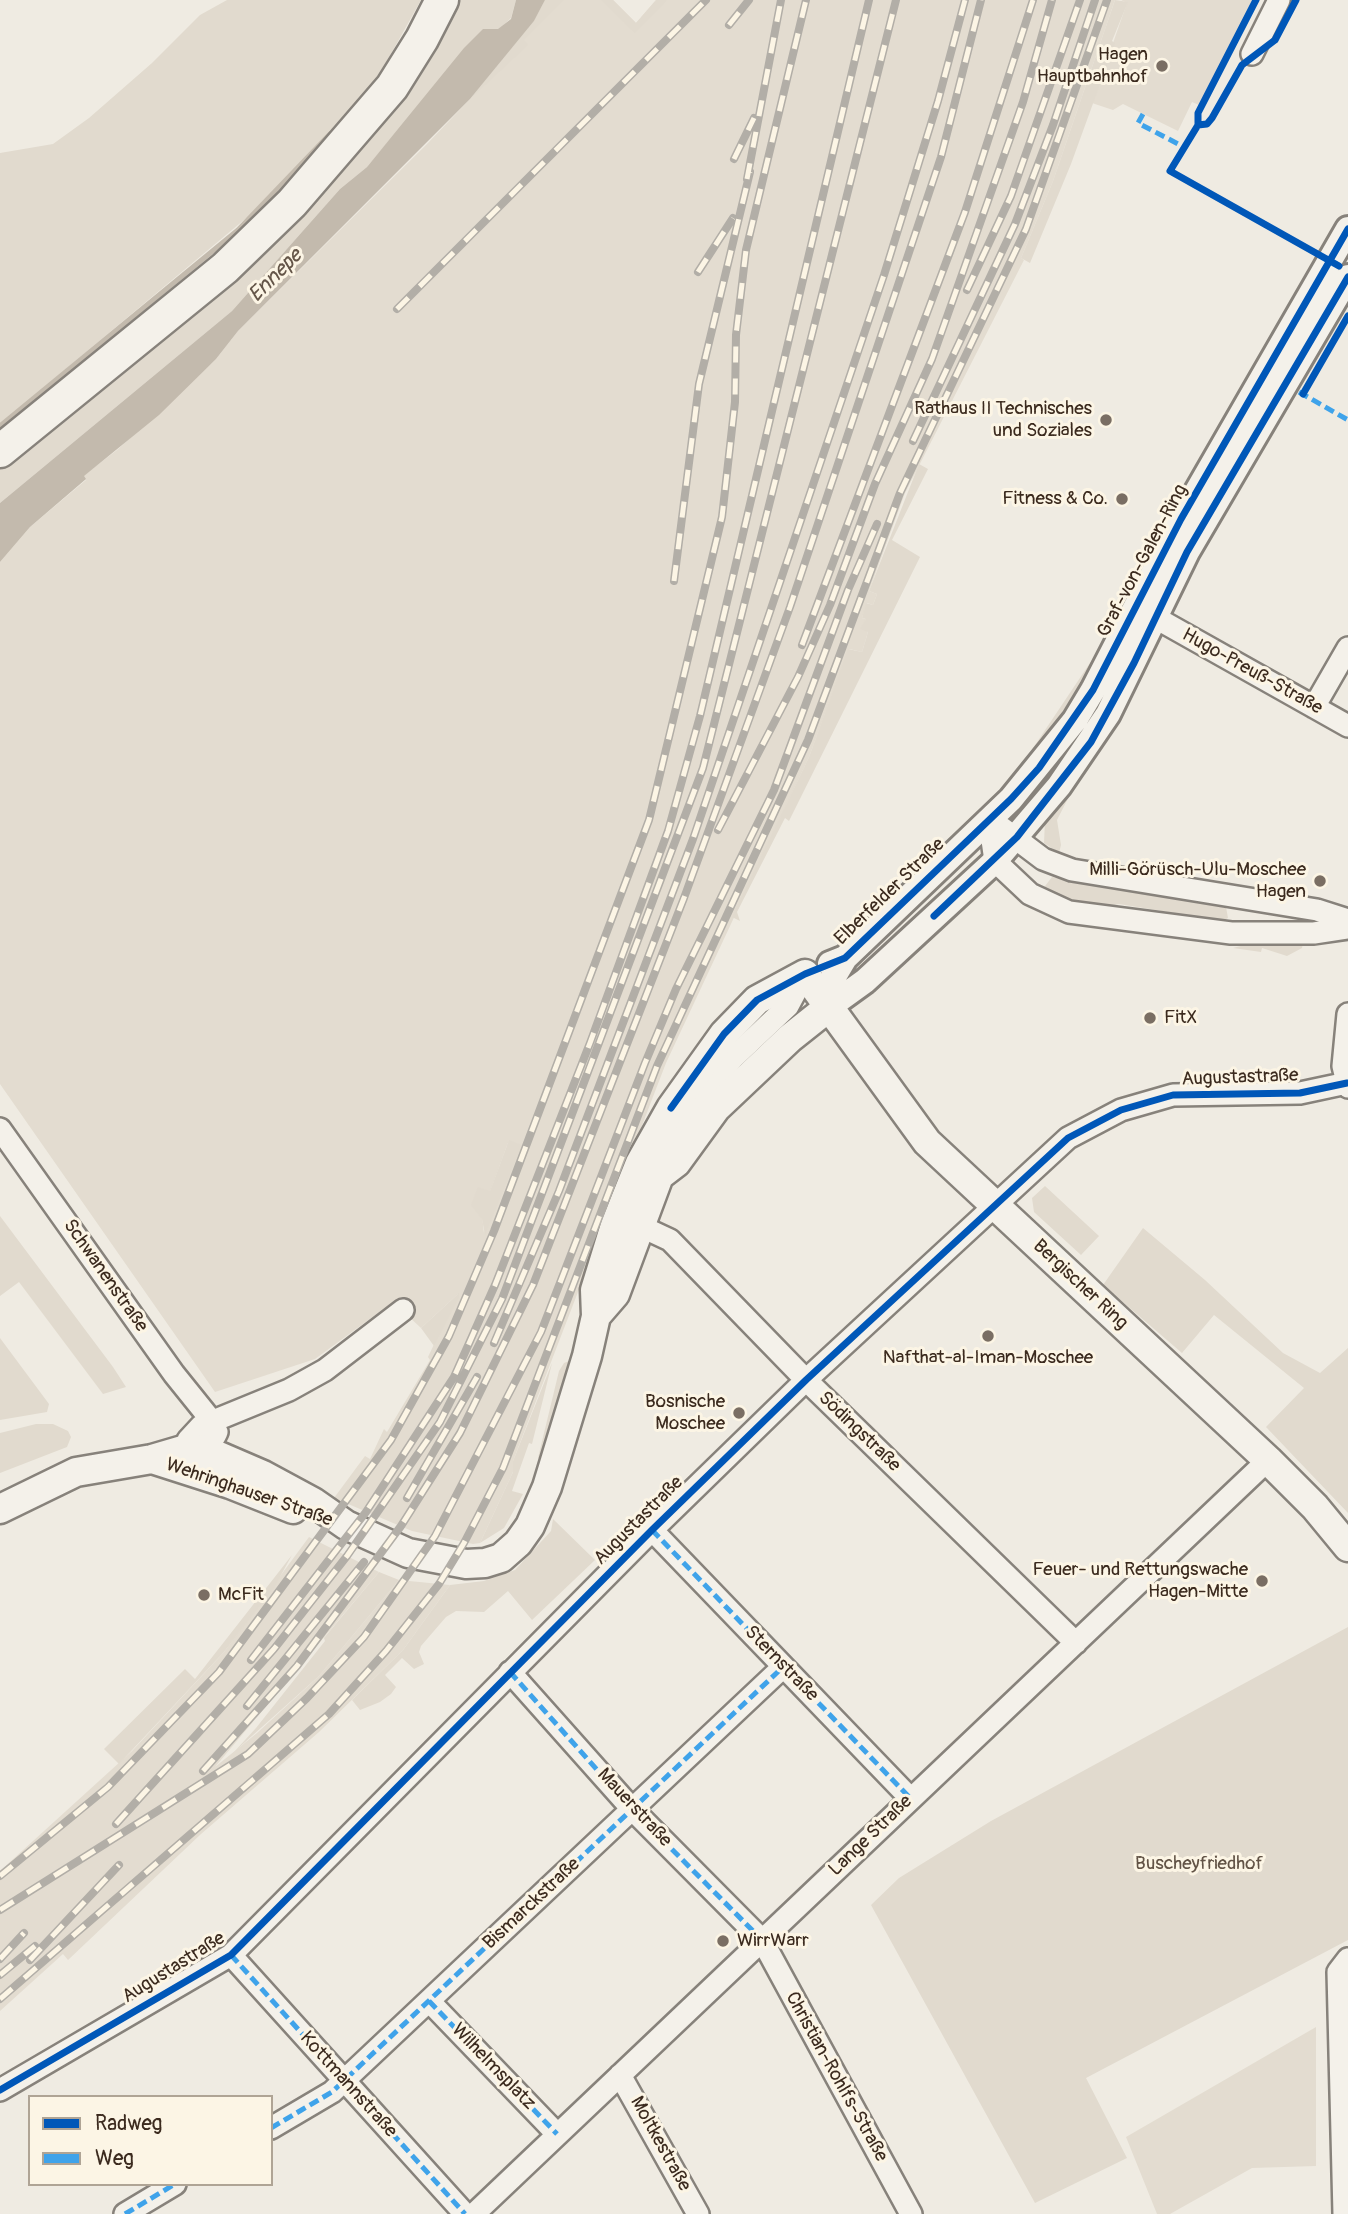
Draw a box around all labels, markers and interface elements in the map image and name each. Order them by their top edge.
place label: Hagen Hauptbahnhof [1037,44,1148,88]
marker: Hagen Hauptbahnhof [1154,58,1170,74]
water label: Ennepe [244,244,308,308]
place label: Rathaus II Technisches und Soziales [914,398,1092,442]
marker: Rathaus II Technisches und Soziales [1098,412,1114,428]
street label: Graf-von-Galen-Ring [1093,481,1193,641]
place label: Fitness & Co. [1002,488,1108,510]
marker: Fitness & Co. [1114,491,1130,507]
street label: Hugo-Preuß-Straße [1178,624,1326,720]
street label: Elberfelder Straße [830,834,950,950]
place label: Milli-Görüsch-Ulu-Moschee Hagen [1089,859,1306,903]
marker: Milli-Görüsch-Ulu-Moschee Hagen [1312,873,1328,889]
place label: FitX [1164,1007,1197,1029]
marker: FitX [1142,1010,1158,1026]
street label: Augustastraße [1181,1065,1299,1091]
street label: Schwanenstraße [58,1215,152,1337]
street label: Bergischer Ring [1028,1235,1132,1335]
marker: Nafthat-al-Iman-Moschee [980,1328,996,1344]
place label: Nafthat-al-Iman-Moschee [883,1347,1093,1369]
street label: Södingstraße [813,1387,905,1477]
place label: Bosnische Moschee [645,1391,725,1435]
marker: Bosnische Moschee [731,1405,747,1421]
street label: Wehringhauser Straße [163,1454,335,1532]
street label: Augustastraße [590,1472,688,1570]
place label: Feuer- und Rettungswache Hagen-Mitte [1032,1559,1248,1603]
marker: Feuer- und Rettungswache Hagen-Mitte [1254,1573,1270,1589]
place label: McFit [218,1584,264,1606]
marker: McFit [196,1587,212,1603]
street label: Sternstraße [739,1621,823,1707]
street label: Mauerstraße [592,1764,676,1852]
street label: Lange Straße [825,1791,917,1881]
street label: Bismarckstraße [479,1853,585,1955]
park label: Buscheyfriedhof [1135,1853,1263,1875]
street label: Augustastraße [118,1927,230,2009]
place label: WirrWarr [737,1930,809,1952]
marker: WirrWarr [715,1933,731,1949]
street label: Christian-Rohlfs-Straße [780,1988,892,2166]
street label: Wilhelmsplatz [446,2019,540,2115]
street label: Kottmannstraße [294,2027,402,2143]
street label: Moltkestraße [625,2093,695,2195]
legend [28,2095,273,2186]
text: Radweg [95,2110,162,2137]
text: Weg [95,2145,134,2172]

